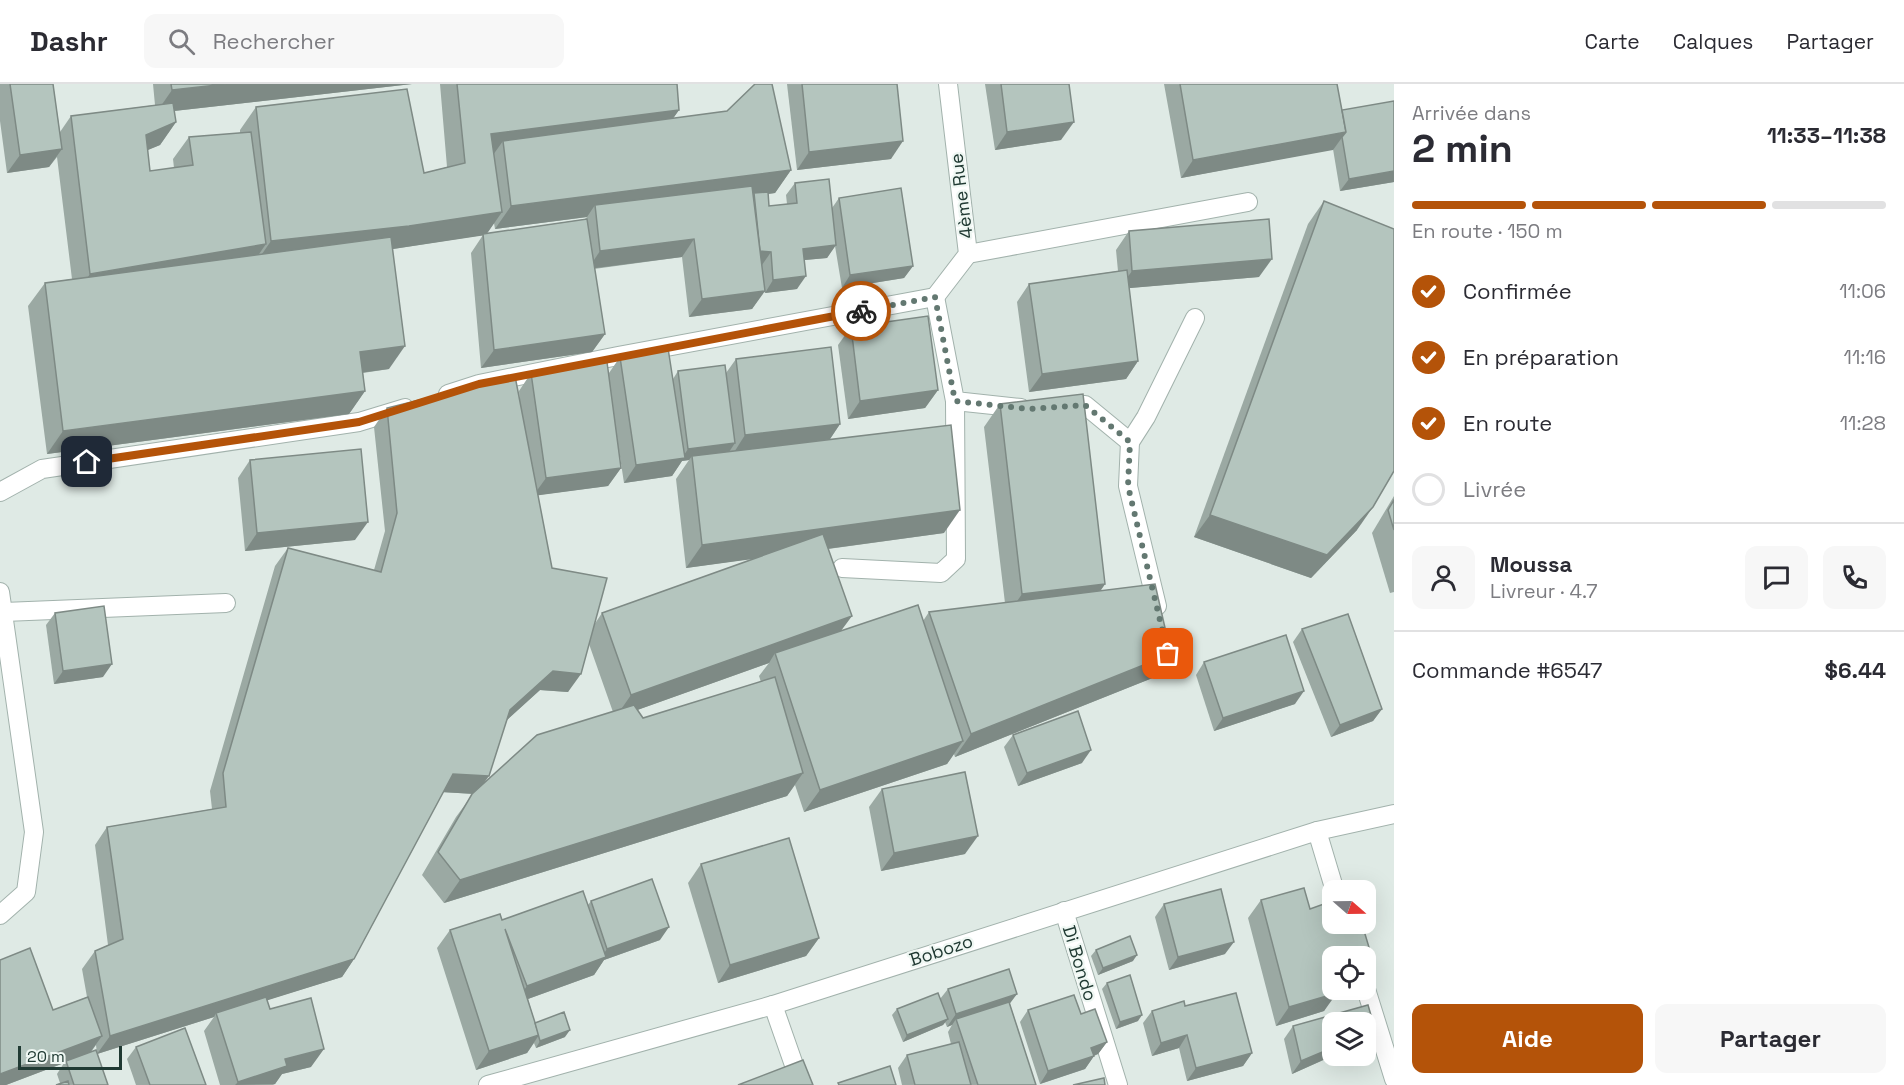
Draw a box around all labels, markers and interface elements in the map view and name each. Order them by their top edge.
search box [144,14,564,68]
text: Dashr [30,23,108,59]
icon: search [165,25,198,58]
text: Rechercher [213,27,335,55]
text: Carte [1585,28,1640,55]
text: Calques [1673,28,1753,55]
text: Partager [1786,28,1874,55]
text: Arrivée dans [1412,100,1531,126]
text: 11:33–11:38 [1767,121,1886,149]
text: 2 min [1412,124,1513,173]
street label: 4ème Rue [944,152,978,240]
text: En route · 150 m [1412,218,1563,244]
icon: check [1412,275,1445,308]
text: Confirmée [1463,277,1572,305]
text: 11:06 [1839,278,1886,304]
courier [831,281,891,341]
icon: bike [845,295,878,328]
icon: check [1412,341,1445,374]
text: En préparation [1463,343,1619,371]
text: 11:16 [1844,344,1886,370]
icon: check [1412,407,1445,440]
text: En route [1463,409,1552,437]
text: 11:28 [1840,410,1886,436]
pin [61,436,112,487]
icon: home [70,445,103,478]
text: Livrée [1463,475,1526,503]
button: person [1412,546,1475,609]
button: chat [1745,546,1808,609]
button: phone [1823,546,1886,609]
text: Moussa [1490,550,1572,578]
text: Livreur · 4.7 [1490,578,1598,604]
pin [1142,628,1193,679]
icon: bag [1151,637,1184,670]
text: Commande #6547 [1412,656,1602,684]
text: $6.44 [1825,656,1886,684]
north arrow [1322,880,1376,934]
map controls [1322,880,1376,1066]
street label: Di Bondo [1058,922,1102,1004]
street label: Bobozo [906,929,976,971]
button: locate [1322,946,1376,1000]
button: Aide [1412,1004,1643,1073]
button: Partager [1655,1004,1886,1073]
button: layers [1322,1012,1376,1066]
scale bar [18,1043,122,1070]
text: 20 m [27,1046,65,1067]

